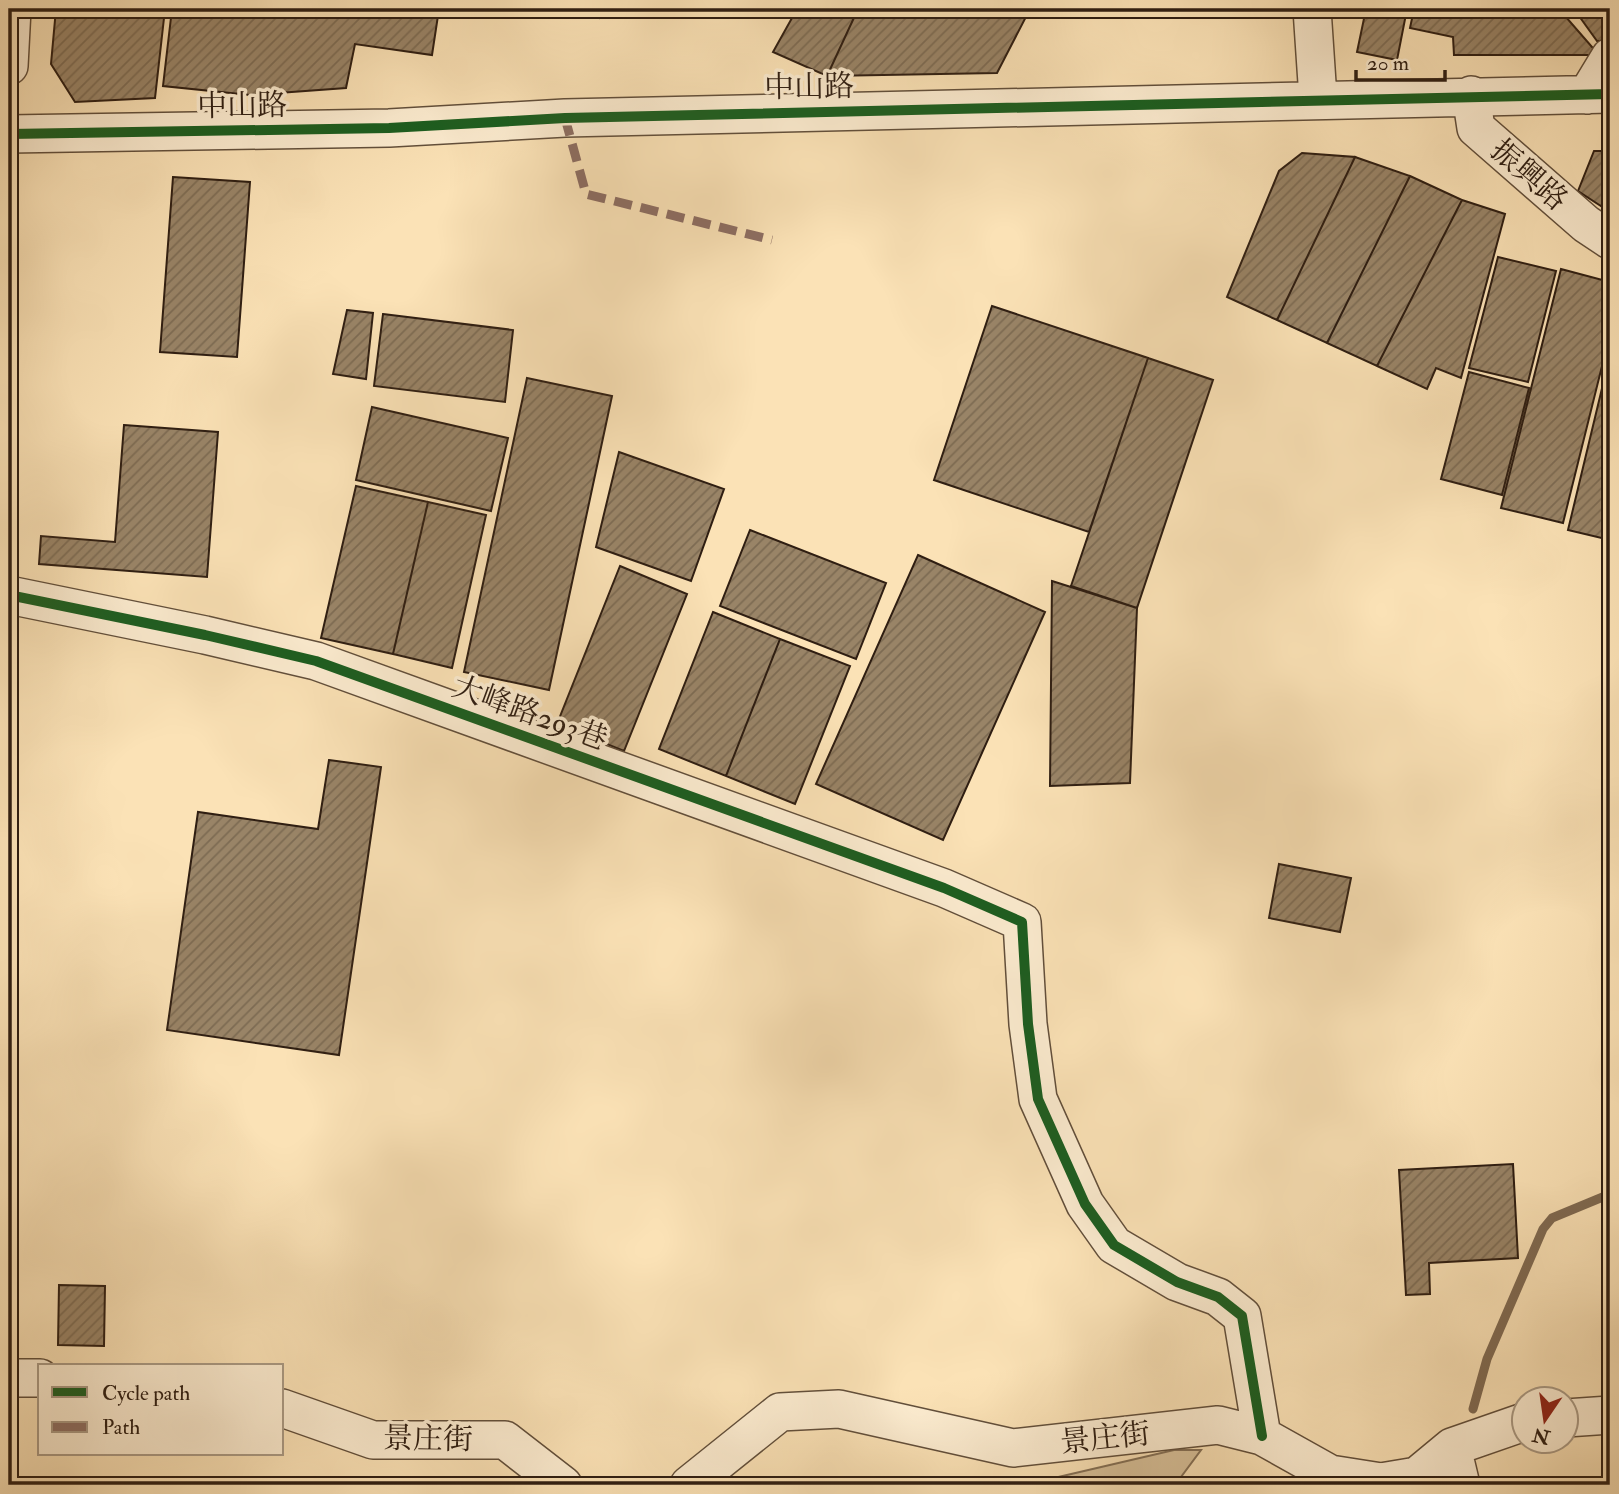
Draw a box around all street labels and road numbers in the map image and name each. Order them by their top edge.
street label: 中山路 [764,68,854,106]
street label: 中山路 [197,87,287,125]
street label: 振興路 [1483,132,1575,218]
street label: 大峰路293巷 [448,668,612,758]
street label: 景庄街 [1058,1415,1152,1461]
street label: 景庄街 [383,1420,473,1458]

